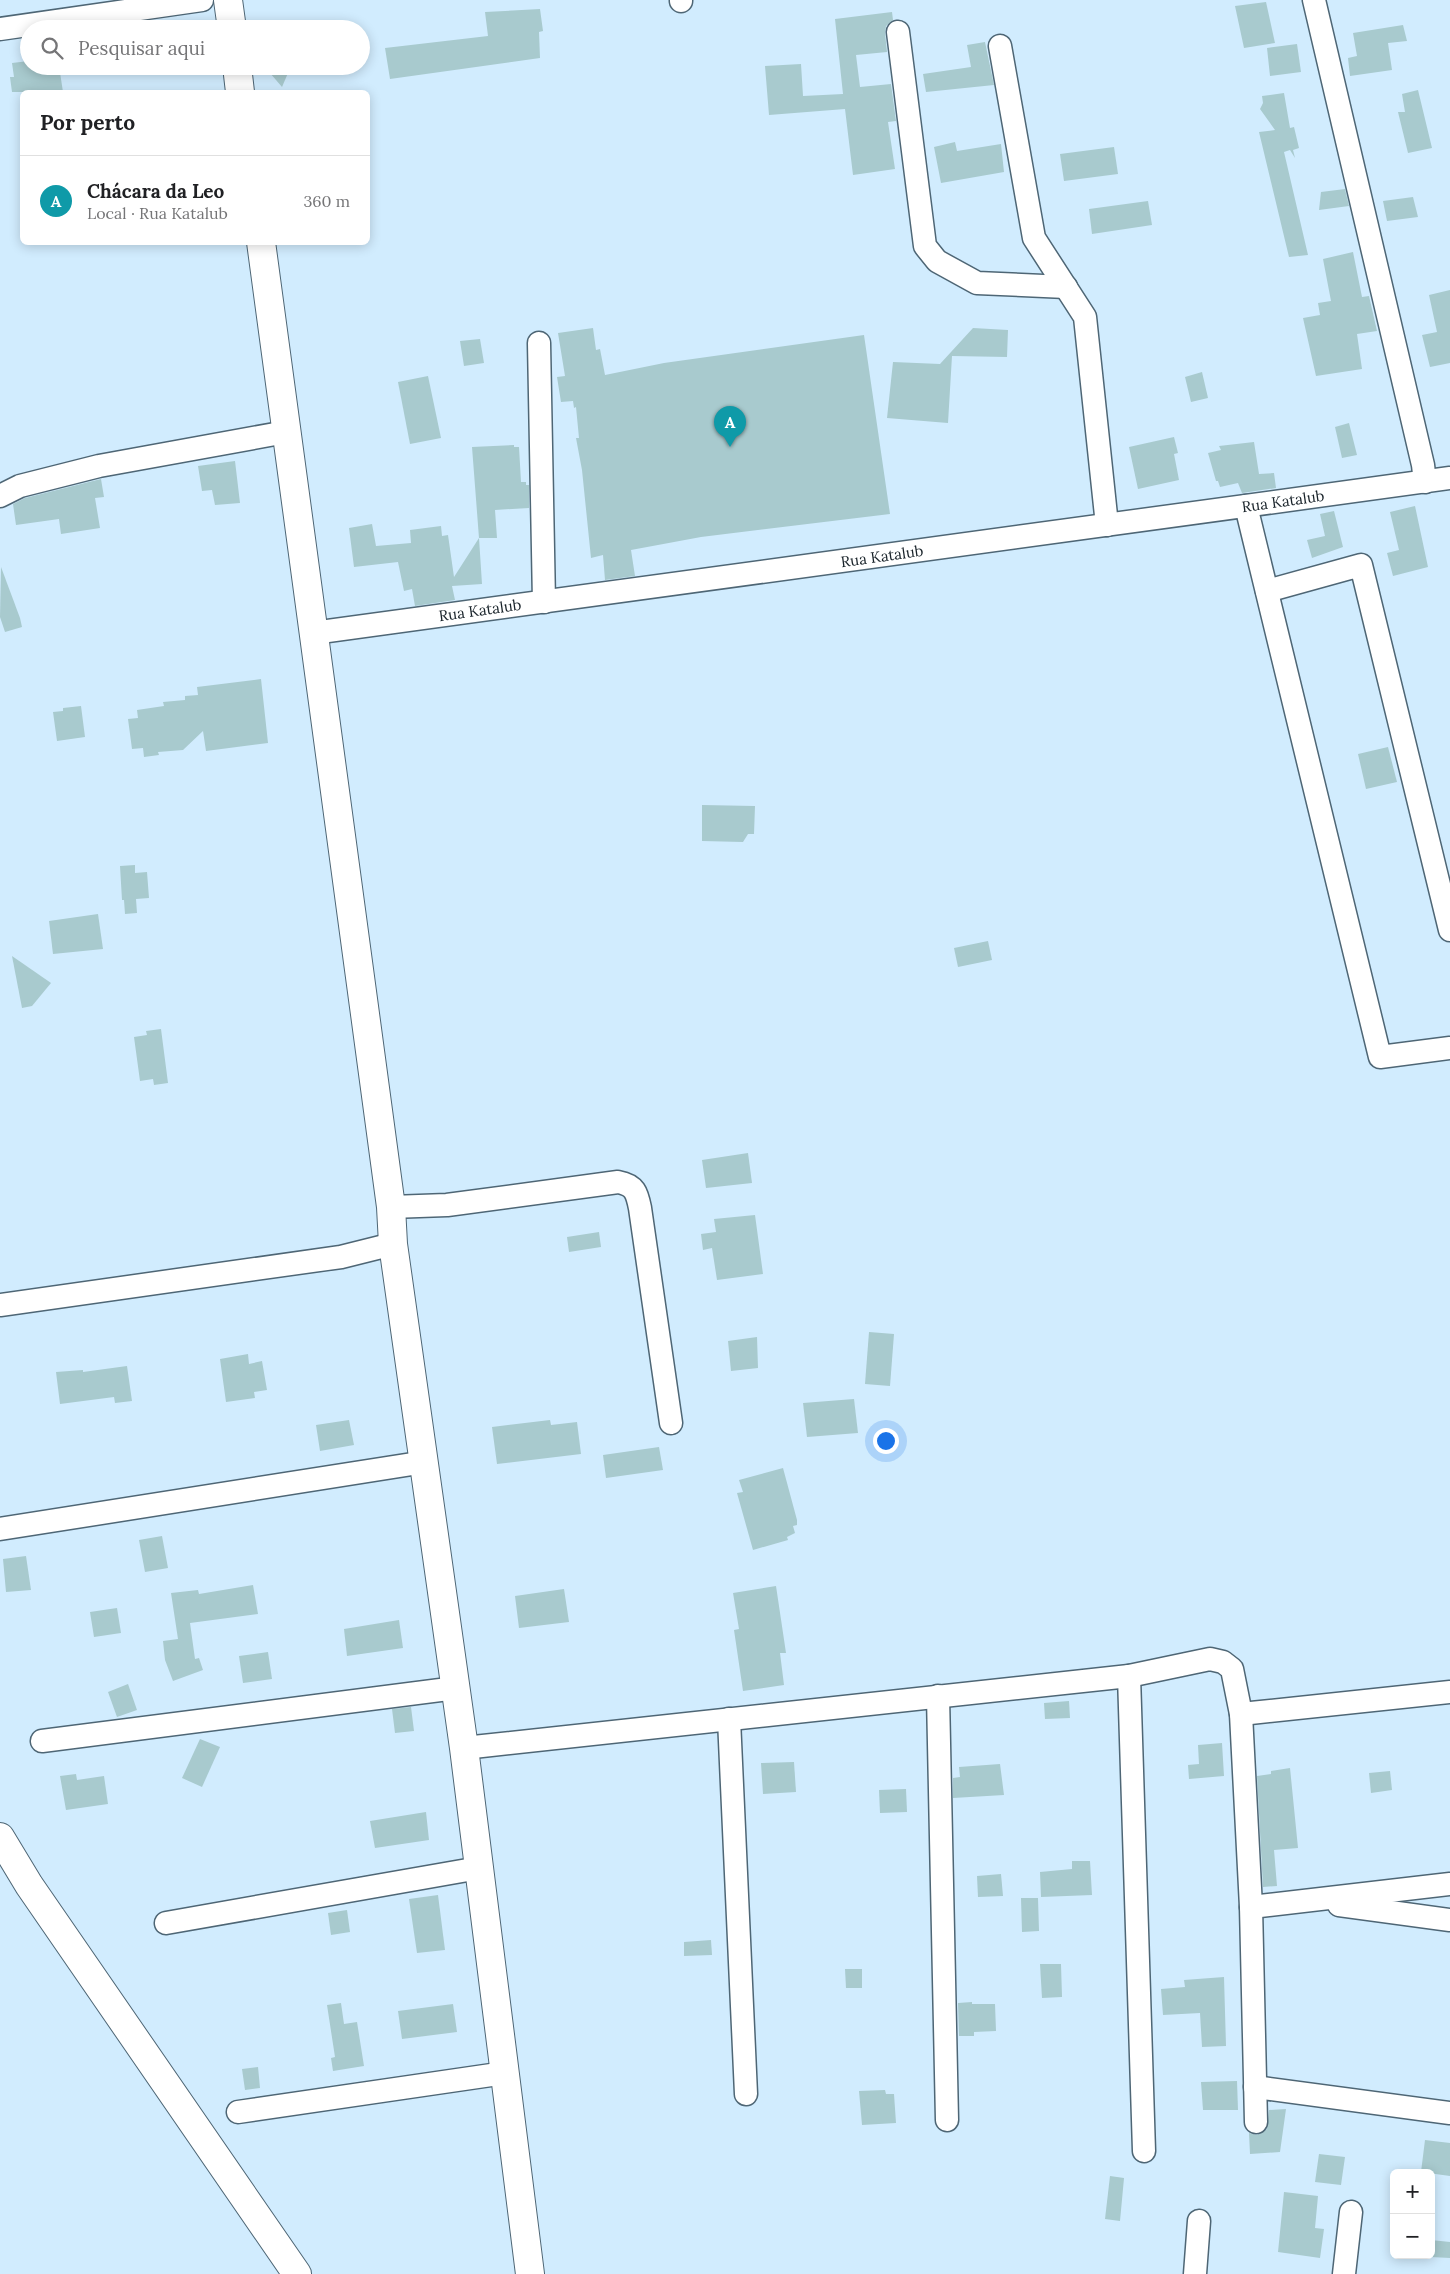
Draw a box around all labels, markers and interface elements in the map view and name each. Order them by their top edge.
search box [20,20,370,75]
icon: search [38,34,66,62]
text: Pesquisar aqui [78,36,205,60]
text: Por perto [40,109,135,136]
text: Chácara da Leo [87,179,224,203]
text: A [51,191,61,211]
text: 360 m [303,191,350,211]
text: Local · Rua Katalub [87,203,228,223]
pin: A [714,406,746,447]
street label: Rua Katalub [1240,486,1326,516]
street label: Rua Katalub [839,541,925,571]
street label: Rua Katalub [437,595,523,625]
your location [873,1428,899,1454]
map controls [1390,2169,1435,2259]
button: + [1390,2169,1435,2214]
button: − [1390,2214,1435,2259]

